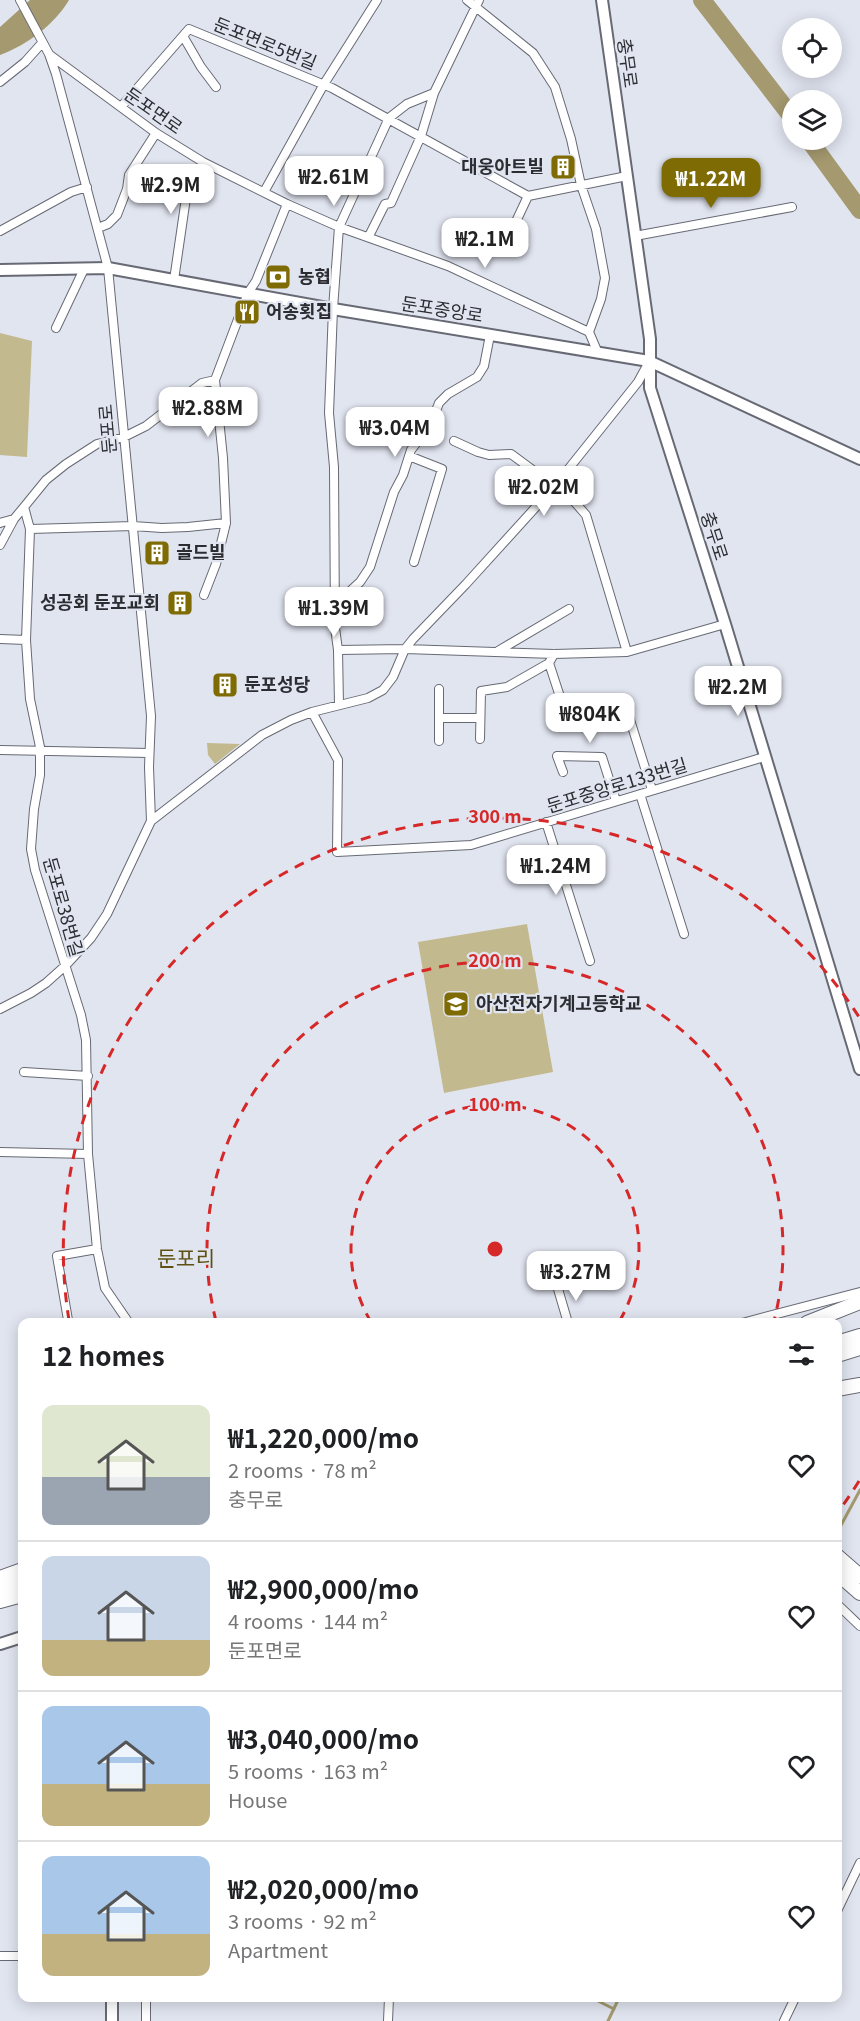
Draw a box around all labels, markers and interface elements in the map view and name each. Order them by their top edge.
street label: 둔포면로5번길 [210,10,321,75]
map controls [782,18,842,150]
button: locate [782,18,842,78]
street label: 충무로 [613,36,645,89]
street label: 둔포면로 [120,80,189,139]
button: layers [782,90,842,150]
place label: 대웅아트빌 [461,152,544,178]
building icon: 대웅아트빌 [548,152,578,182]
pin: ₩2.61M [285,156,383,207]
pin: ₩1.22M [662,158,760,209]
text: ₩2.61M [299,161,369,190]
text: ₩1.22M [676,163,746,192]
pin: ₩2.9M [129,164,213,215]
text: ₩2.9M [142,169,200,198]
pin: ₩2.1M [443,218,527,269]
text: ₩2.1M [456,223,514,252]
bank icon: 농협 [263,262,293,292]
place label: 농협 [298,262,331,288]
street label: 둔포중앙로 [399,289,485,327]
restaurant icon: 어송횟집 [232,297,262,327]
place label: 어송횟집 [266,297,332,323]
pin: ₩2.88M [159,387,257,438]
text: ₩2.88M [173,392,243,421]
street label: 둔포로 [91,403,121,455]
pin: ₩3.04M [346,407,444,458]
text: ₩3.04M [360,412,430,441]
pin: ₩2.02M [495,466,593,517]
text: ₩2.02M [509,471,579,500]
street label: 충무로 [696,508,736,563]
building icon: 골드빌 [142,538,172,568]
place label: 골드빌 [176,538,226,564]
pin: ₩1.39M [285,587,383,638]
place label: 성공회 둔포교회 [40,588,160,614]
building icon: 성공회 둔포교회 [165,588,195,618]
text: ₩1.39M [299,592,369,621]
pin: ₩2.2M [696,666,780,717]
building icon: 둔포성당 [210,670,240,700]
place label: 둔포성당 [244,670,310,696]
text: ₩2.2M [709,671,767,700]
pin: ₩804K [548,693,632,744]
text: ₩804K [560,698,620,727]
street label: 둔포중앙로133번길 [543,750,690,818]
text: 300 m [468,802,522,828]
pin: ₩1.24M [507,845,605,896]
text: ₩1.24M [521,850,591,879]
street label: 둔포로38번길 [38,853,92,959]
text: 200 m [468,946,522,972]
school or university icon: 아산전자기계고등학교 [441,989,471,1019]
place label: 아산전자기계고등학교 [476,989,642,1015]
text: 100 m [468,1090,522,1116]
centre of rings [485,1239,505,1259]
district label: 둔포리 [157,1242,215,1272]
pin: ₩3.27M [527,1251,625,1302]
text: ₩3.27M [541,1256,611,1285]
text: 12 homes [42,1336,165,1373]
icon: filters [785,1338,818,1371]
text: ₩1,220,000/mo [228,1418,419,1455]
icon: home [90,1429,162,1501]
icon: heart [785,1449,818,1482]
text: 2 rooms · 78 m² [228,1455,377,1484]
text: 충무로 [228,1484,283,1513]
text: ₩2,900,000/mo [228,1569,419,1606]
icon: home [90,1580,162,1652]
icon: heart [785,1600,818,1633]
text: 4 rooms · 144 m² [228,1606,388,1635]
text: 둔포면로 [228,1635,302,1664]
text: ₩3,040,000/mo [228,1719,419,1756]
icon: home [90,1730,162,1802]
icon: heart [785,1750,818,1783]
text: 5 rooms · 163 m² [228,1756,388,1785]
text: House [228,1785,287,1814]
text: ₩2,020,000/mo [228,1869,419,1906]
icon: home [90,1880,162,1952]
icon: heart [785,1900,818,1933]
text: 3 rooms · 92 m² [228,1906,377,1935]
text: Apartment [228,1935,328,1964]

